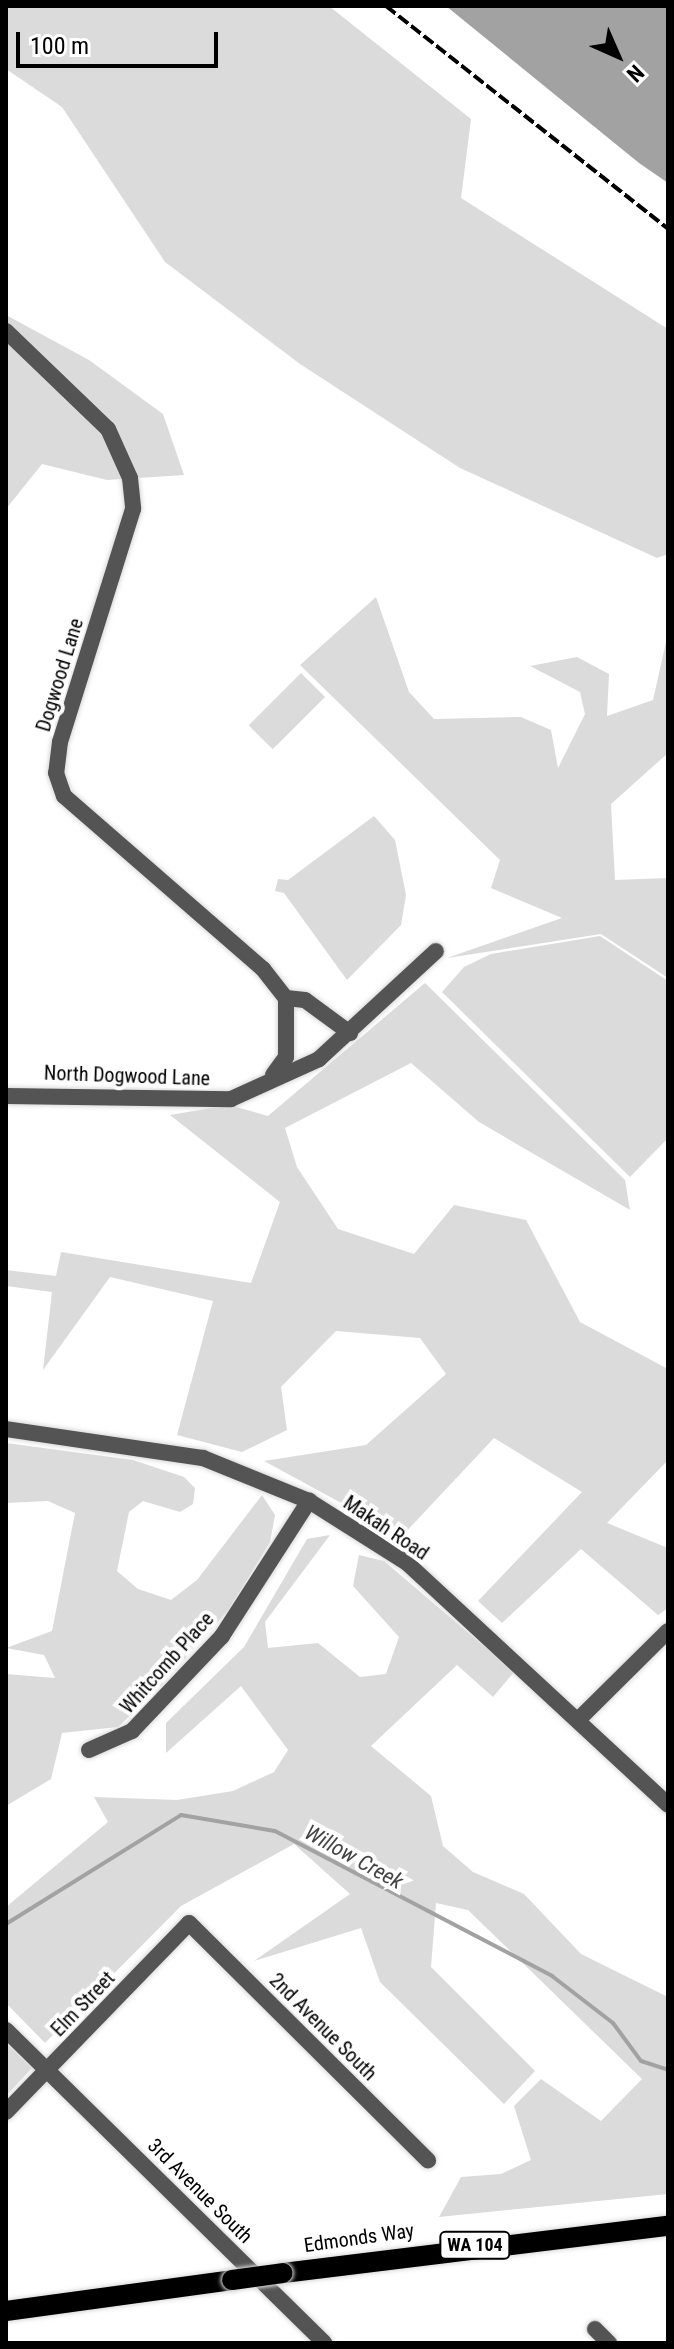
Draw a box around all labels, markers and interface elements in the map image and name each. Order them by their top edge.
scale bar [20,16,222,66]
north arrow [578,16,658,96]
text: 100 m [30,32,89,60]
text: N [622,60,649,87]
street label: Dogwood Lane [31,616,89,734]
street label: North Dogwood Lane [44,1061,210,1091]
street label: Makah Road [339,1491,433,1565]
street label: Whitcomb Place [115,1607,219,1719]
water label: Willow Creek [300,1819,408,1895]
street label: Elm Street [46,1967,120,2041]
street label: 2nd Avenue South [264,1968,382,2086]
street label: 3rd Avenue South [143,2134,257,2248]
street label: Edmonds Way [302,2218,416,2258]
road number: WA 104 [439,2231,511,2259]

